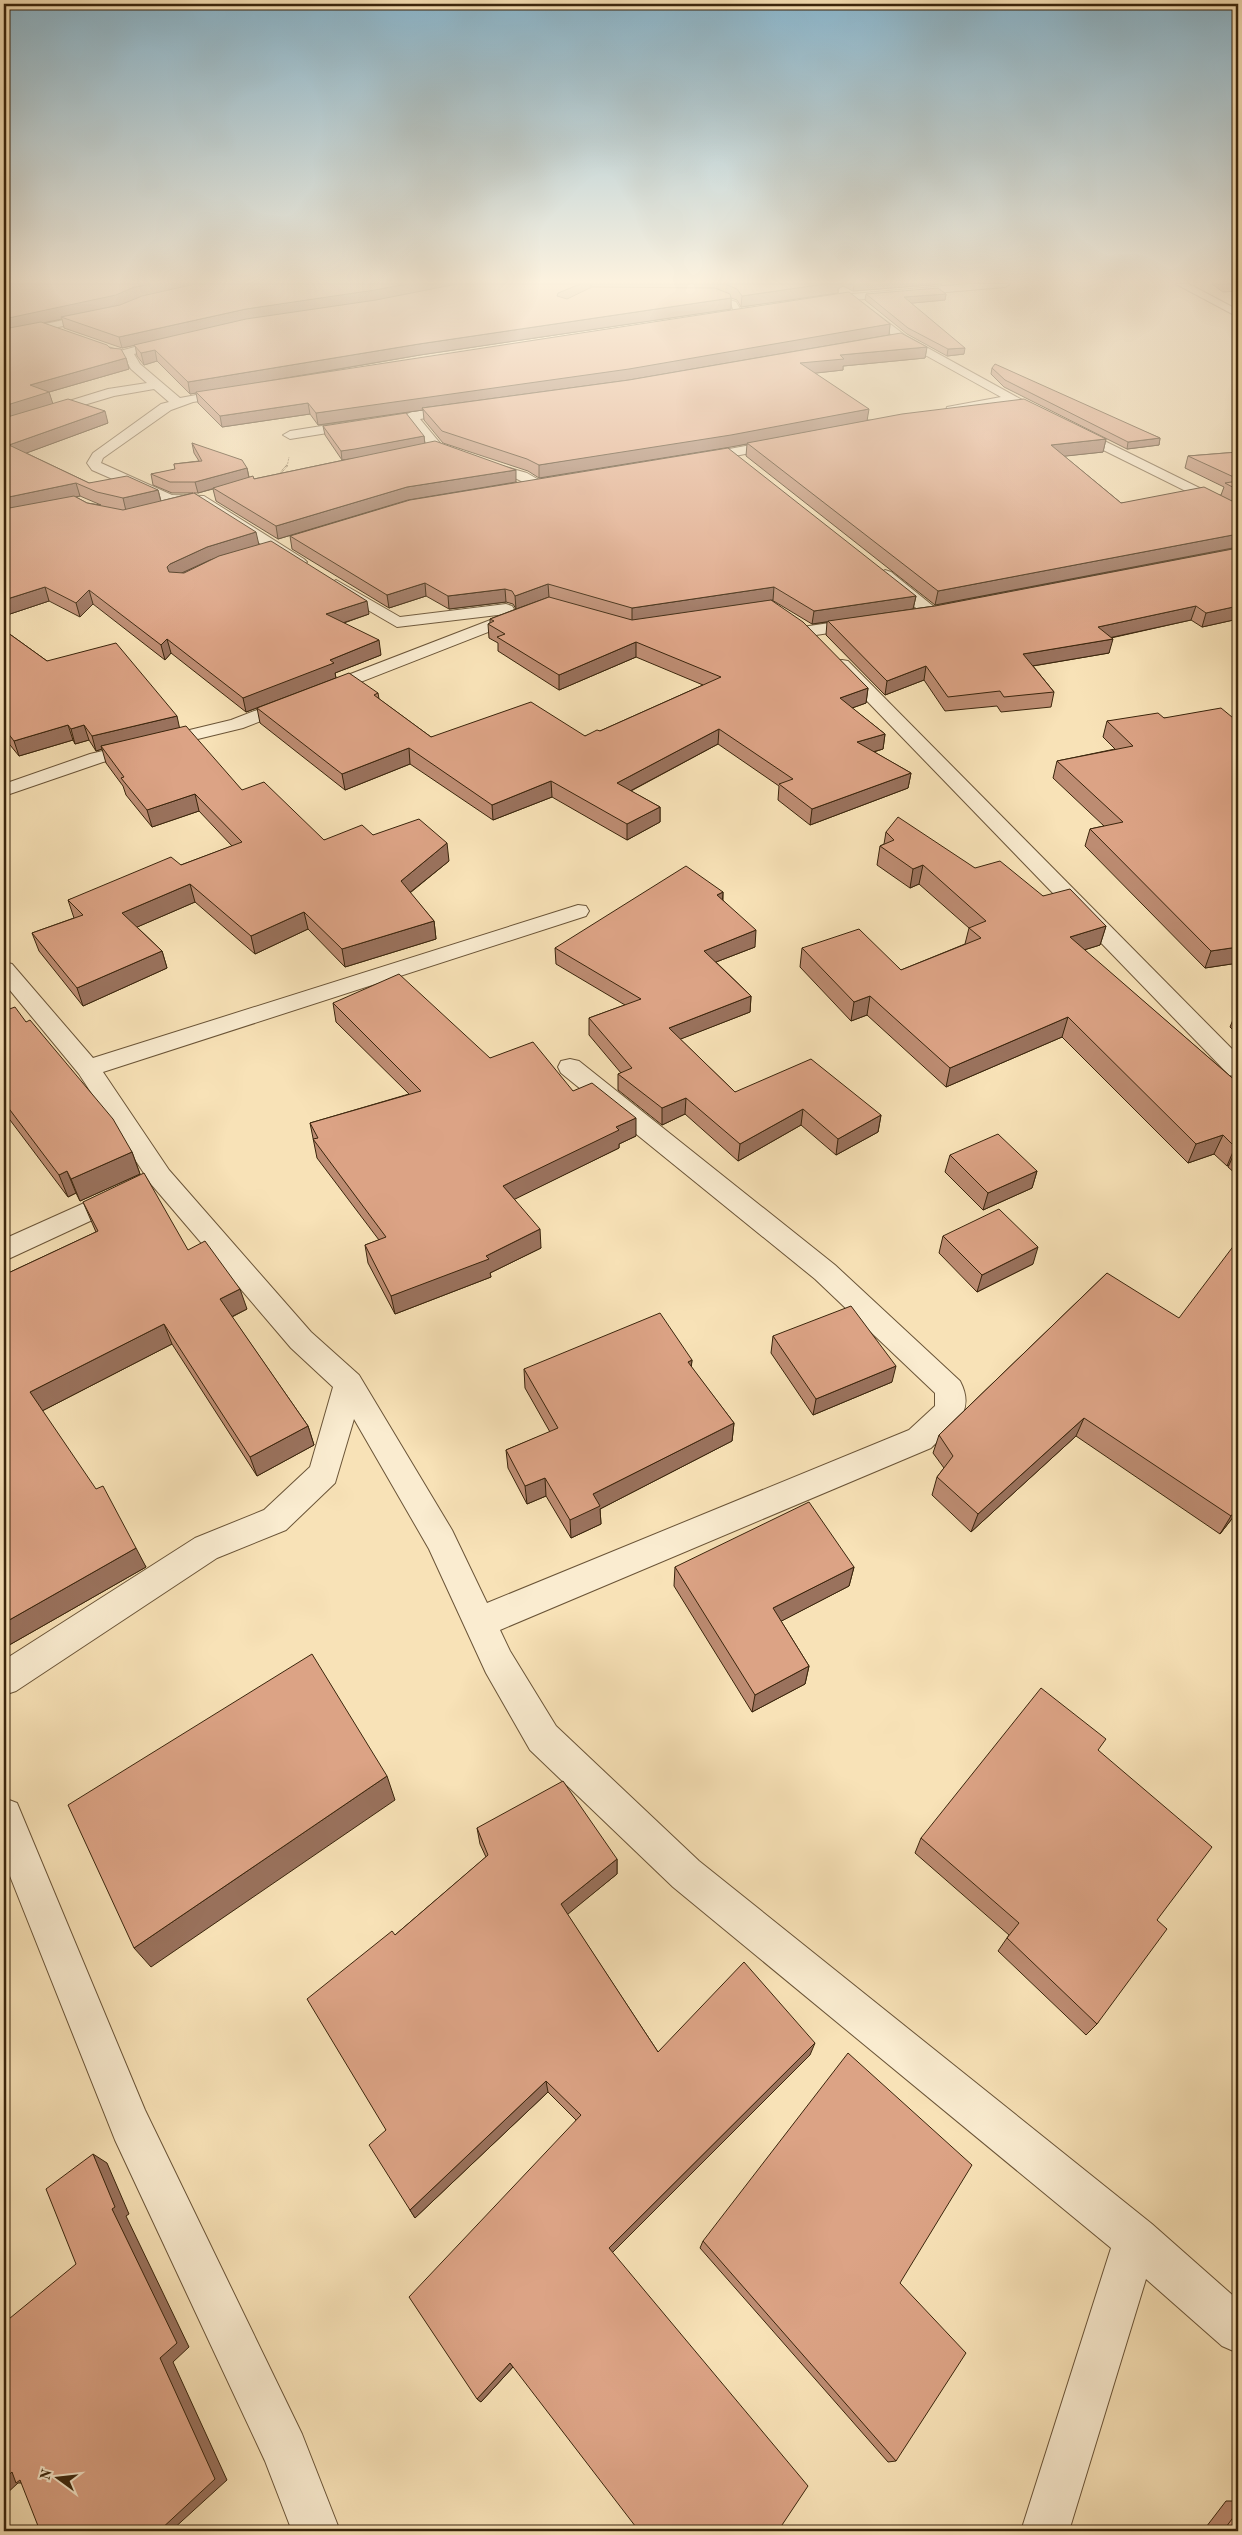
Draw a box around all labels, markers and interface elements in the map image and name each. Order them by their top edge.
north arrow [32,2452,82,2502]
text: N [38,2468,55,2482]

